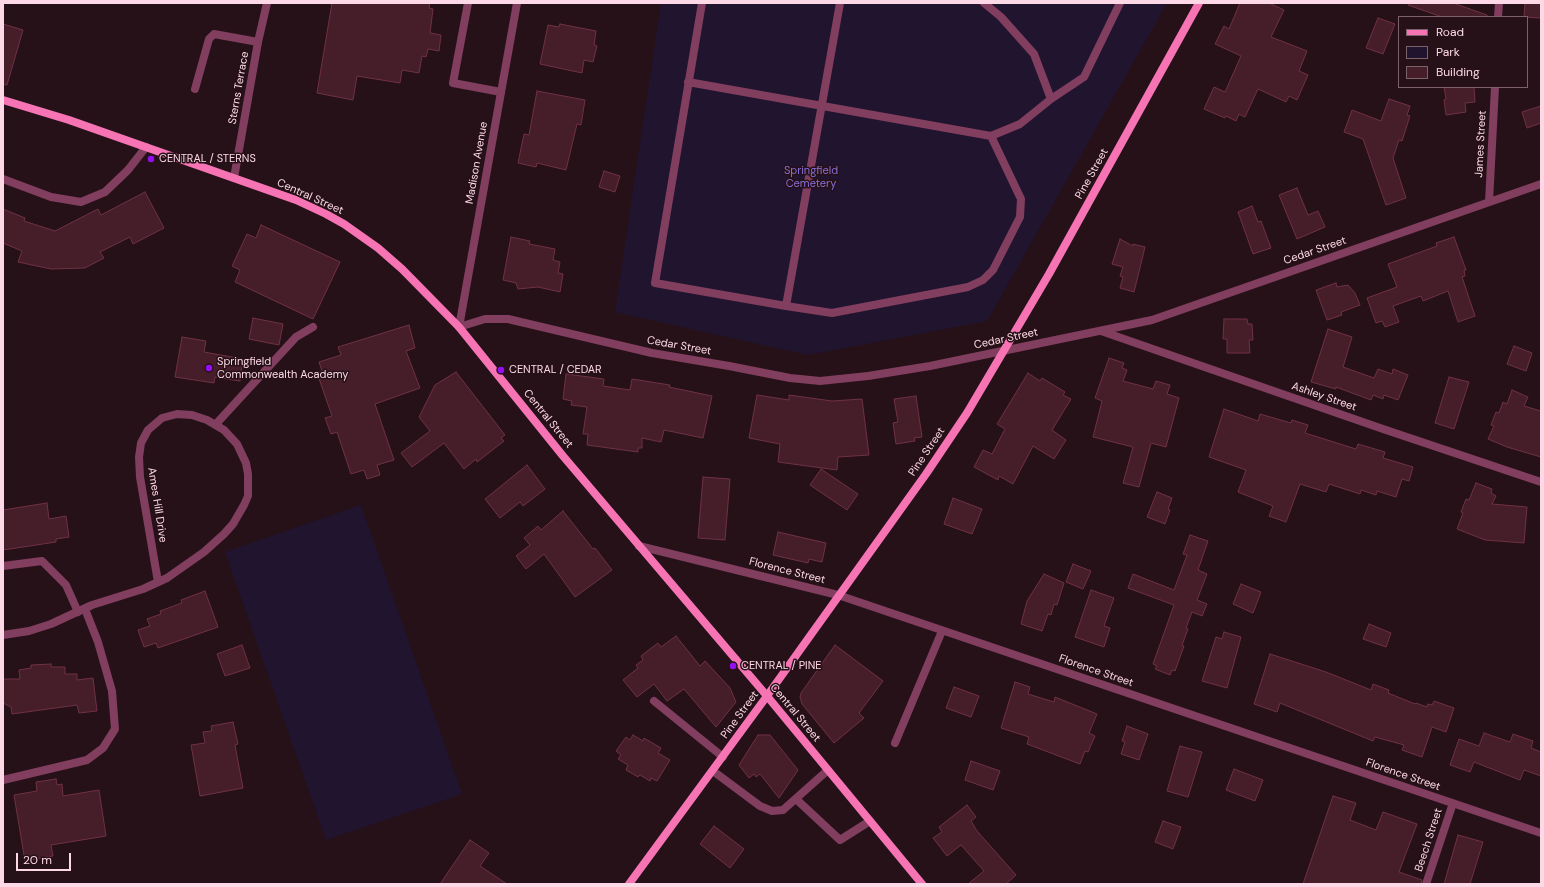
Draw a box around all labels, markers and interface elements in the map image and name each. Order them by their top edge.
legend [1398,16,1528,88]
text: Road [1436,24,1464,40]
text: Park [1436,44,1460,60]
street label: Sterns Terrace [226,51,252,125]
text: Building [1436,64,1480,80]
street label: James Street [1473,110,1489,178]
street label: Madison Avenue [463,121,491,205]
street label: Pine Street [1073,146,1111,202]
place label: CENTRAL / STERNS [159,152,256,166]
marker: CENTRAL / STERNS [146,154,156,164]
park label: Springfield Cemetery [784,164,838,190]
street label: Central Street [275,176,345,218]
street label: Cedar Street [1282,234,1348,268]
street label: Cedar Street [973,326,1039,352]
street label: Cedar Street [646,334,712,358]
place label: Springfield Commonwealth Academy [217,355,348,381]
marker: Springfield Commonwealth Academy [204,363,214,373]
place label: CENTRAL / CEDAR [509,363,602,377]
marker: CENTRAL / CEDAR [496,365,506,375]
street label: Ashley Street [1290,380,1358,414]
street label: Central Street [520,387,576,451]
street label: Pine Street [906,425,948,479]
street label: Ames Hill Drive [145,467,169,543]
street label: Florence Street [748,555,826,587]
street label: Florence Street [1057,652,1135,690]
place label: CENTRAL / PINE [741,659,821,673]
marker: CENTRAL / PINE [728,661,738,671]
street label: Central Street [767,681,823,745]
street label: Pine Street [718,689,762,741]
street label: Florence Street [1364,756,1442,794]
street label: Beech Street [1413,807,1445,873]
scale bar [18,845,73,871]
text: 20 m [23,852,52,868]

